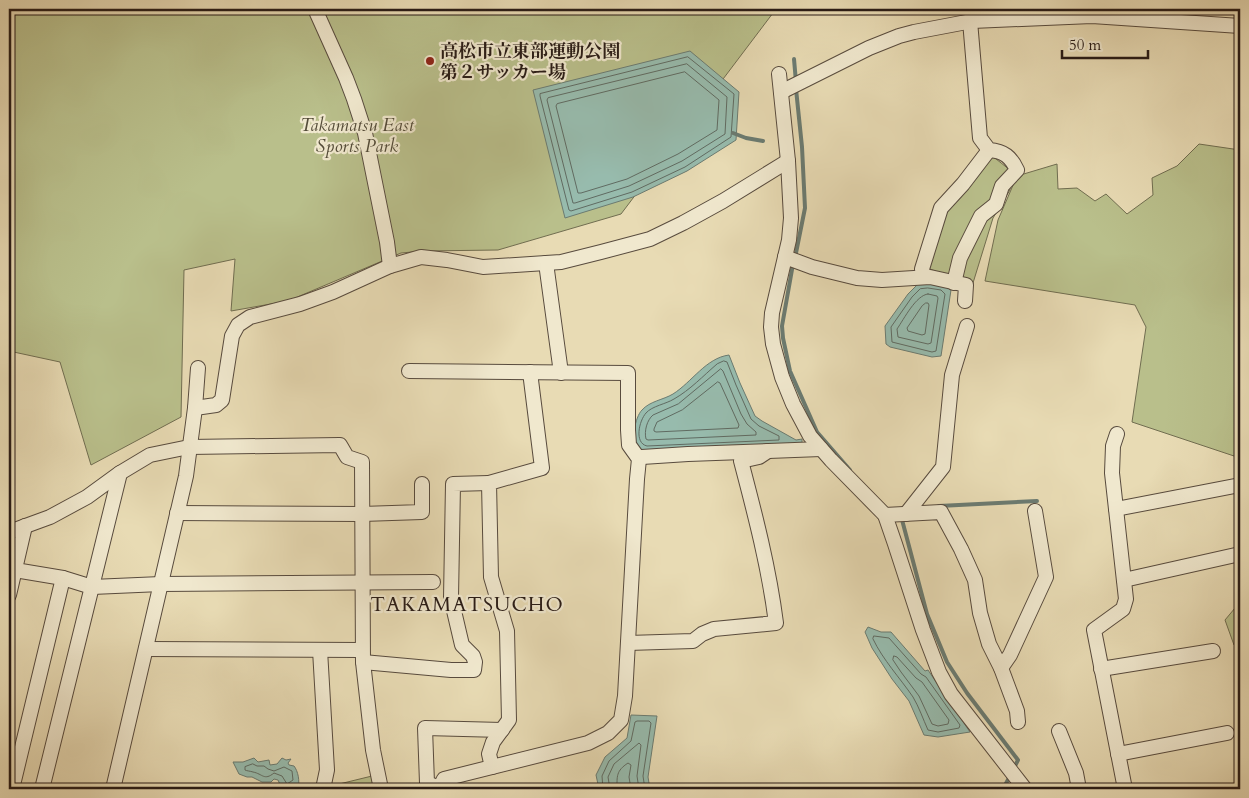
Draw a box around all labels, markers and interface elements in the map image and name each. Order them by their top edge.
scale bar [1062,28,1148,60]
text: 50 m [1069,35,1101,55]
place label: 高松市立東部運動公園 第２サッカー場 [440,39,620,85]
marker: 高松市立東部運動公園 第２サッカー場 [424,55,436,67]
park label: Takamatsu East Sports Park [300,113,415,159]
district label: TAKAMATSUCHO [370,591,564,618]

